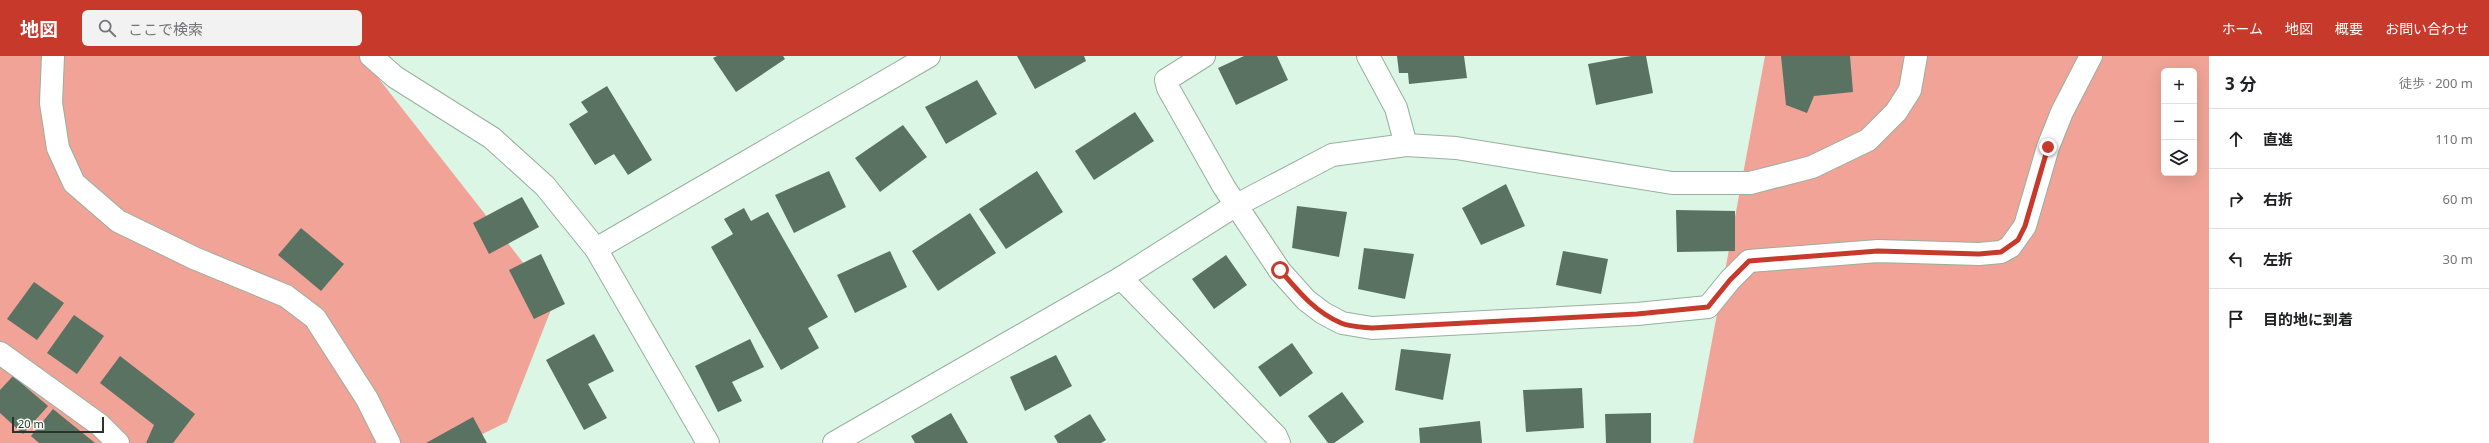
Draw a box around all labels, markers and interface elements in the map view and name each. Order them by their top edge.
search box [82,10,362,46]
text: 地図 [20,16,58,42]
icon: search [96,17,118,39]
text: ここで検索 [128,19,203,39]
text: ホーム [2221,19,2263,38]
text: 地図 [2285,19,2313,38]
text: 概要 [2335,19,2363,38]
text: お問い合わせ [2385,19,2469,38]
map controls [2161,68,2197,176]
button: + [2161,68,2197,104]
text: 3 分 [2225,72,2256,95]
text: 徒歩 · 200 m [2399,74,2473,92]
button: − [2161,104,2197,140]
icon: ahead [2225,128,2247,150]
text: 直進 [2263,129,2293,149]
text: 110 m [2435,130,2473,148]
route end [2039,138,2057,156]
button: layers [2161,140,2197,176]
icon: right [2225,188,2247,210]
text: 右折 [2263,189,2293,209]
text: 60 m [2443,190,2473,208]
icon: left [2225,248,2247,270]
text: 左折 [2263,249,2293,269]
text: 30 m [2443,250,2473,268]
route start [1271,261,1289,279]
icon: arrive [2225,308,2247,330]
text: 目的地に到着 [2263,309,2353,329]
scale bar [12,415,104,434]
text: 20 m [18,416,44,431]

